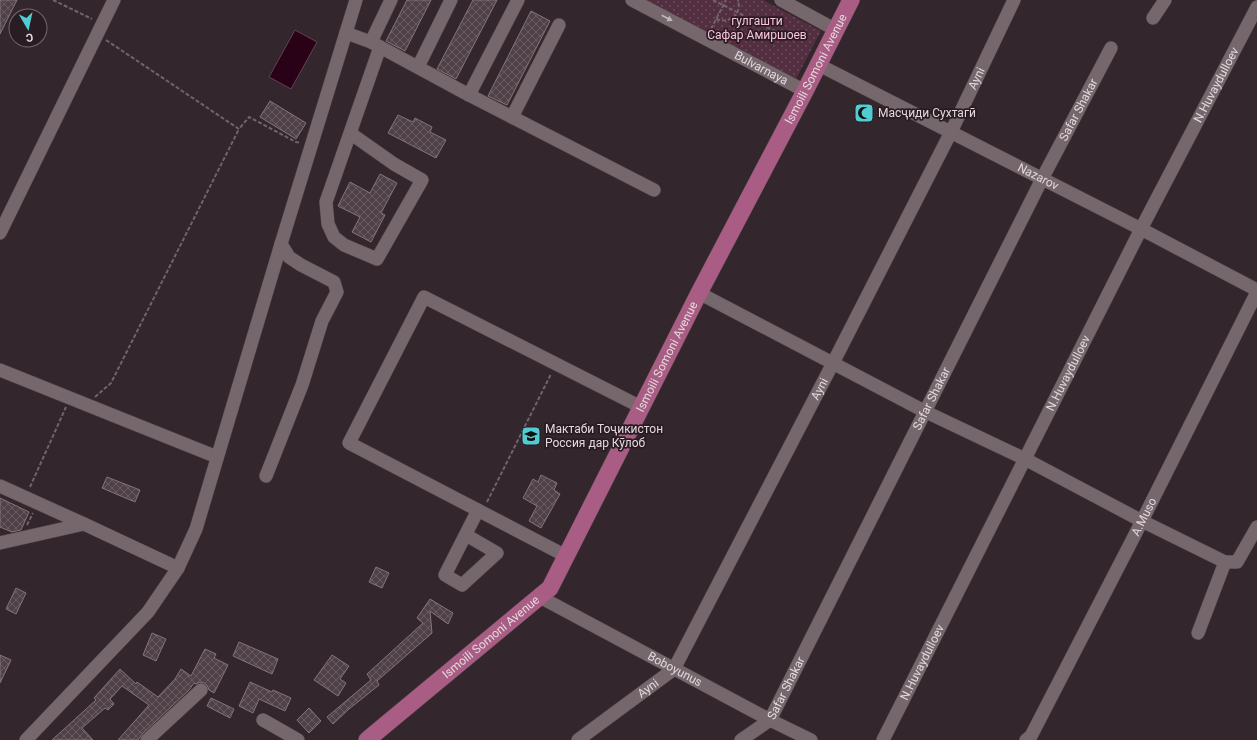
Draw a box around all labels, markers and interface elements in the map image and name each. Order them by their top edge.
north arrow [8,8,48,48]
street label: Ismoili Somoni Avenue [782,12,850,126]
park label: гулгашти Сафар Амиршоев [707,14,807,42]
one-way arrow [661,15,672,21]
text: С [25,30,34,44]
street label: N.Huvaydulloev [1191,45,1242,125]
street label: Bulvarnaya [732,48,790,88]
street label: Ayni [965,65,988,92]
street label: Safar Shakar [1056,76,1101,143]
mosque icon: Масҷиди Сухтагӣ [853,102,875,124]
place label: Масҷиди Сухтагӣ [878,106,976,120]
street label: Nazarov [1015,160,1061,193]
street label: Ismoili Somoni Avenue [633,299,701,414]
street label: N.Huvaydulloev [1043,333,1093,413]
street label: Safar Shakar [910,365,953,432]
street label: Ayni [808,376,831,402]
place label: Мактаби Тоҷикистон Россия дар Кӯлоб [545,422,663,450]
school or university icon: Мактаби Тоҷикистон Россия дар Кӯлоб [520,425,542,447]
street label: A.Muso [1128,495,1160,538]
street label: Ismoili Somoni Avenue [440,593,542,681]
street label: N.Huvaydulloev [897,622,947,703]
street label: Boboyunus [645,649,705,689]
street label: Safar Shakar [764,654,808,722]
street label: Ayni [635,676,661,701]

